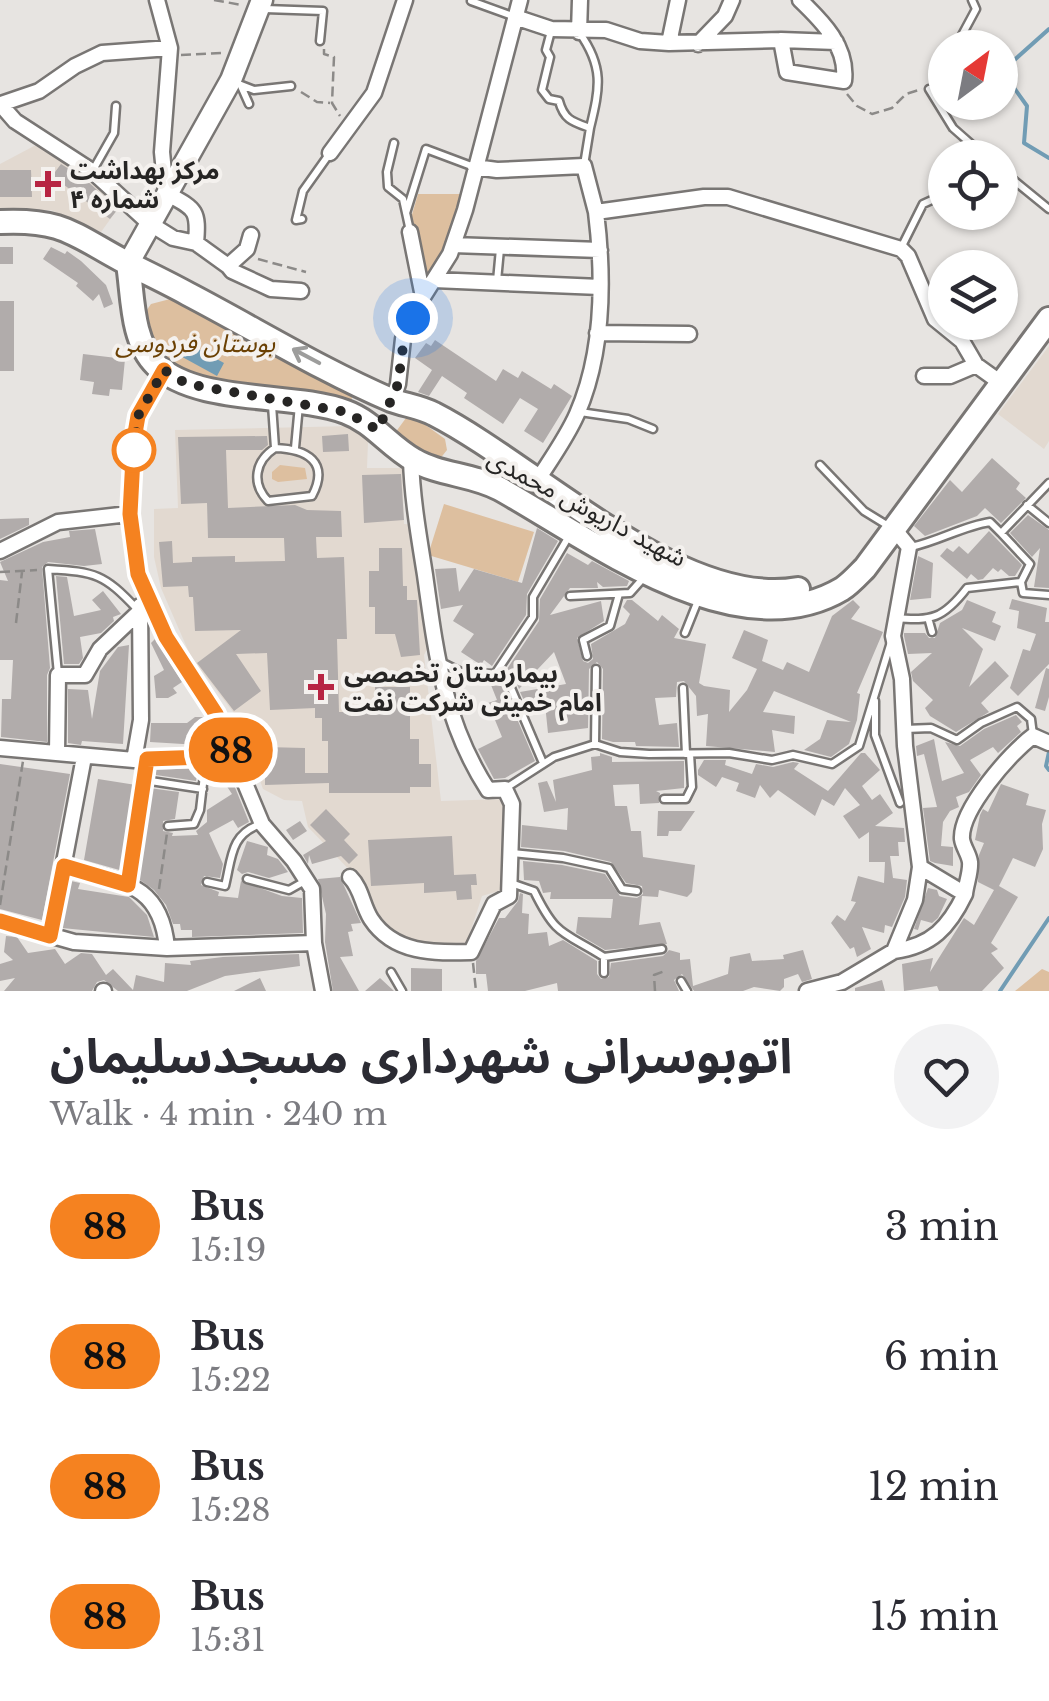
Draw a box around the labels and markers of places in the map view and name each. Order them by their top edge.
place label: مرکز بهداشت شماره ۴ [70,155,220,215]
marker: مرکز بهداشت شماره ۴ [35,171,61,197]
unlabelled marker [113,429,155,471]
place label: بیمارستان تخصصی امام خمینی شرکت نفت [344,658,602,721]
marker: بیمارستان تخصصی امام خمینی شرکت نفت [308,674,334,700]

